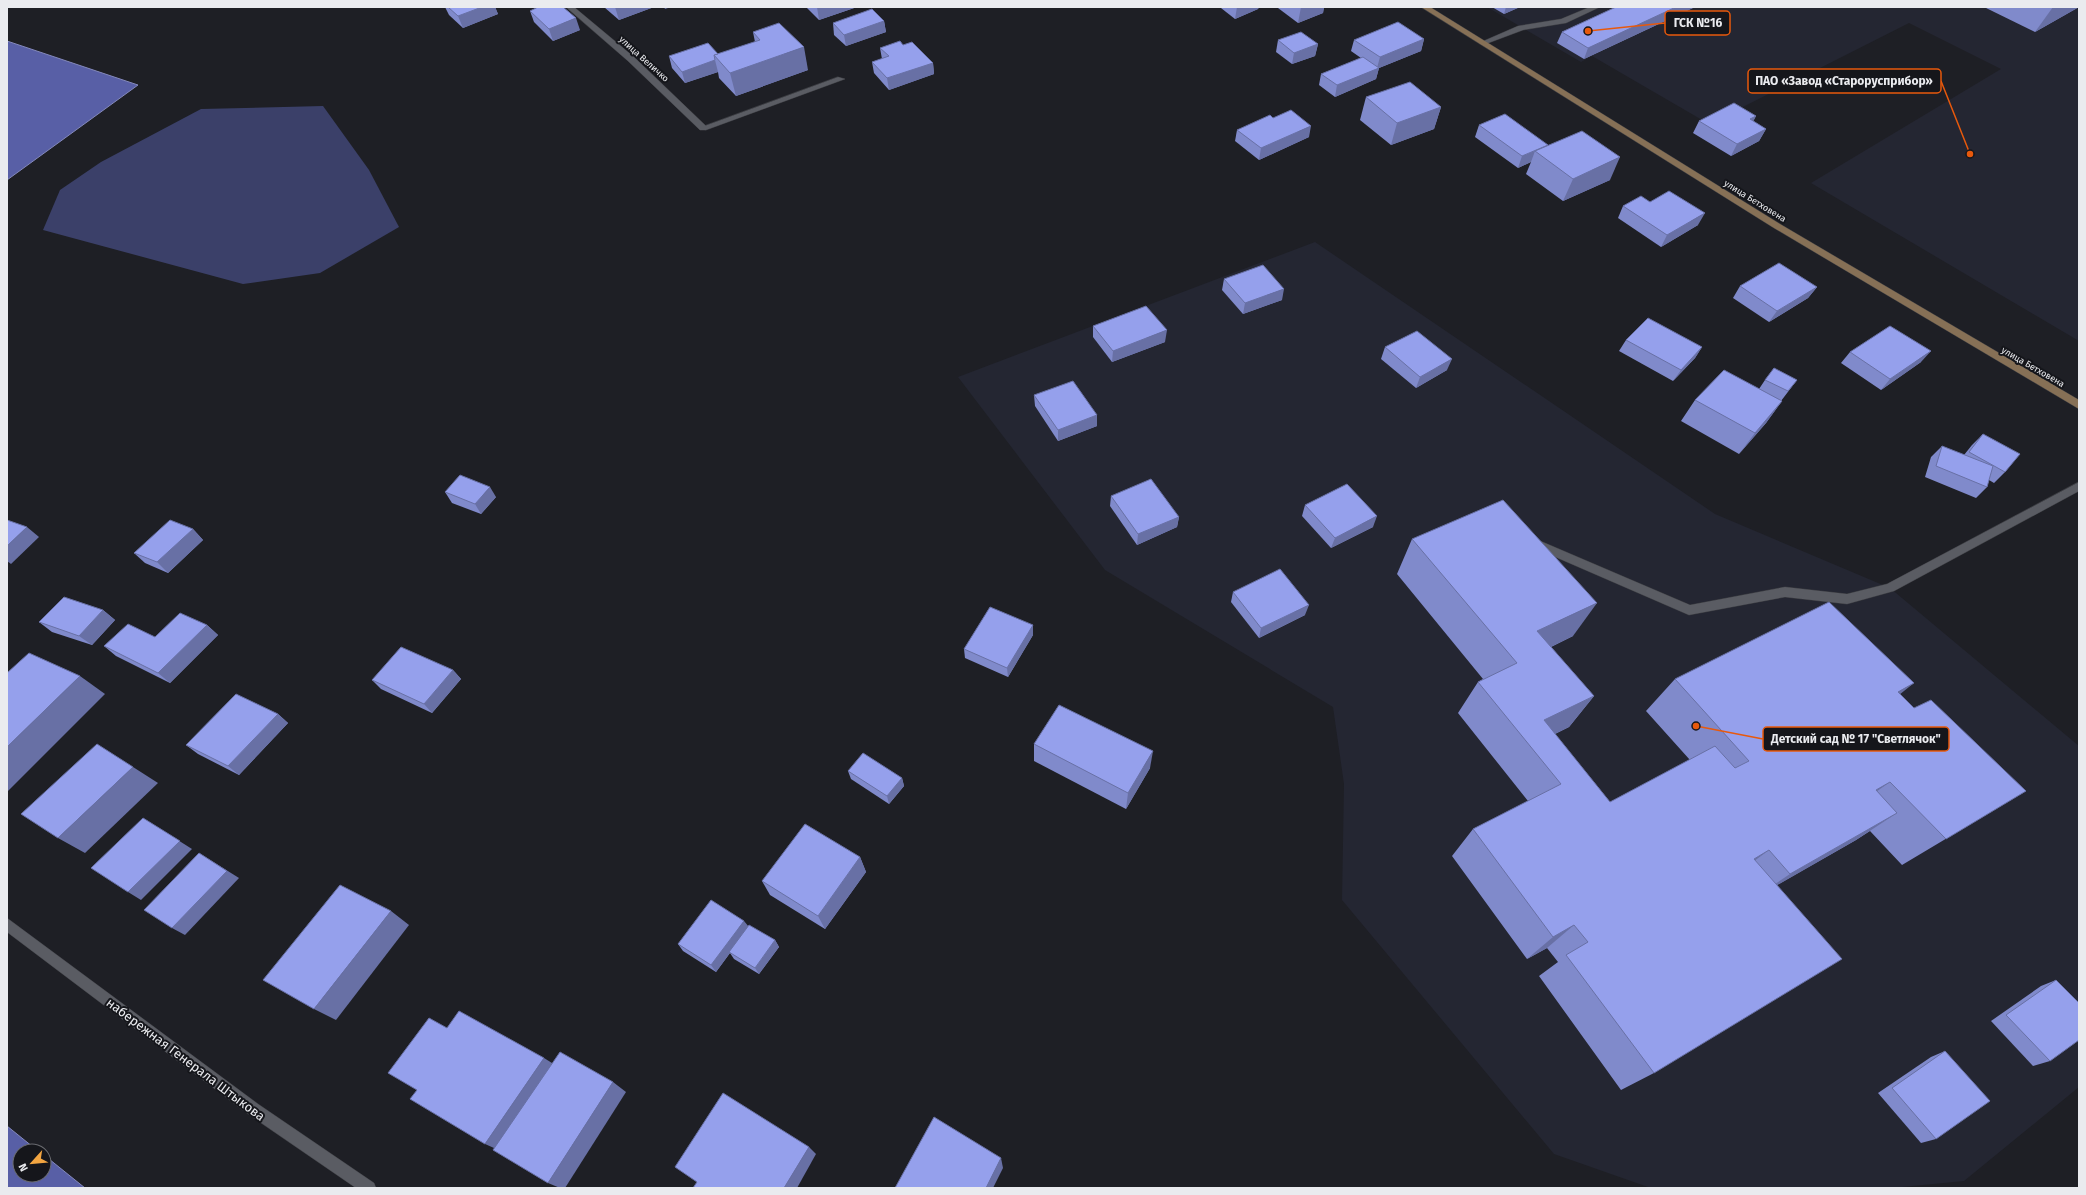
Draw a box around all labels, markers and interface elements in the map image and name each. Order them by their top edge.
callout: ГСК №16 [1665,11,1730,35]
text: ГСК №16 [1674,16,1723,30]
street label: улица Величко [617,34,671,84]
callout: ПАО «Завод «Старорусприбор» [1748,69,1941,93]
text: ПАО «Завод «Старорусприбор» [1755,74,1933,88]
street label: улица Бетховена [1722,178,1788,224]
street label: улица Бетховена [2000,345,2066,389]
callout: Детский сад № 17 "Светлячок" [1763,727,1949,751]
text: Детский сад № 17 "Светлячок" [1770,732,1941,746]
street label: набережная Генерала Штыкова [103,995,268,1124]
north arrow [12,1143,52,1183]
text: N [16,1161,31,1174]

